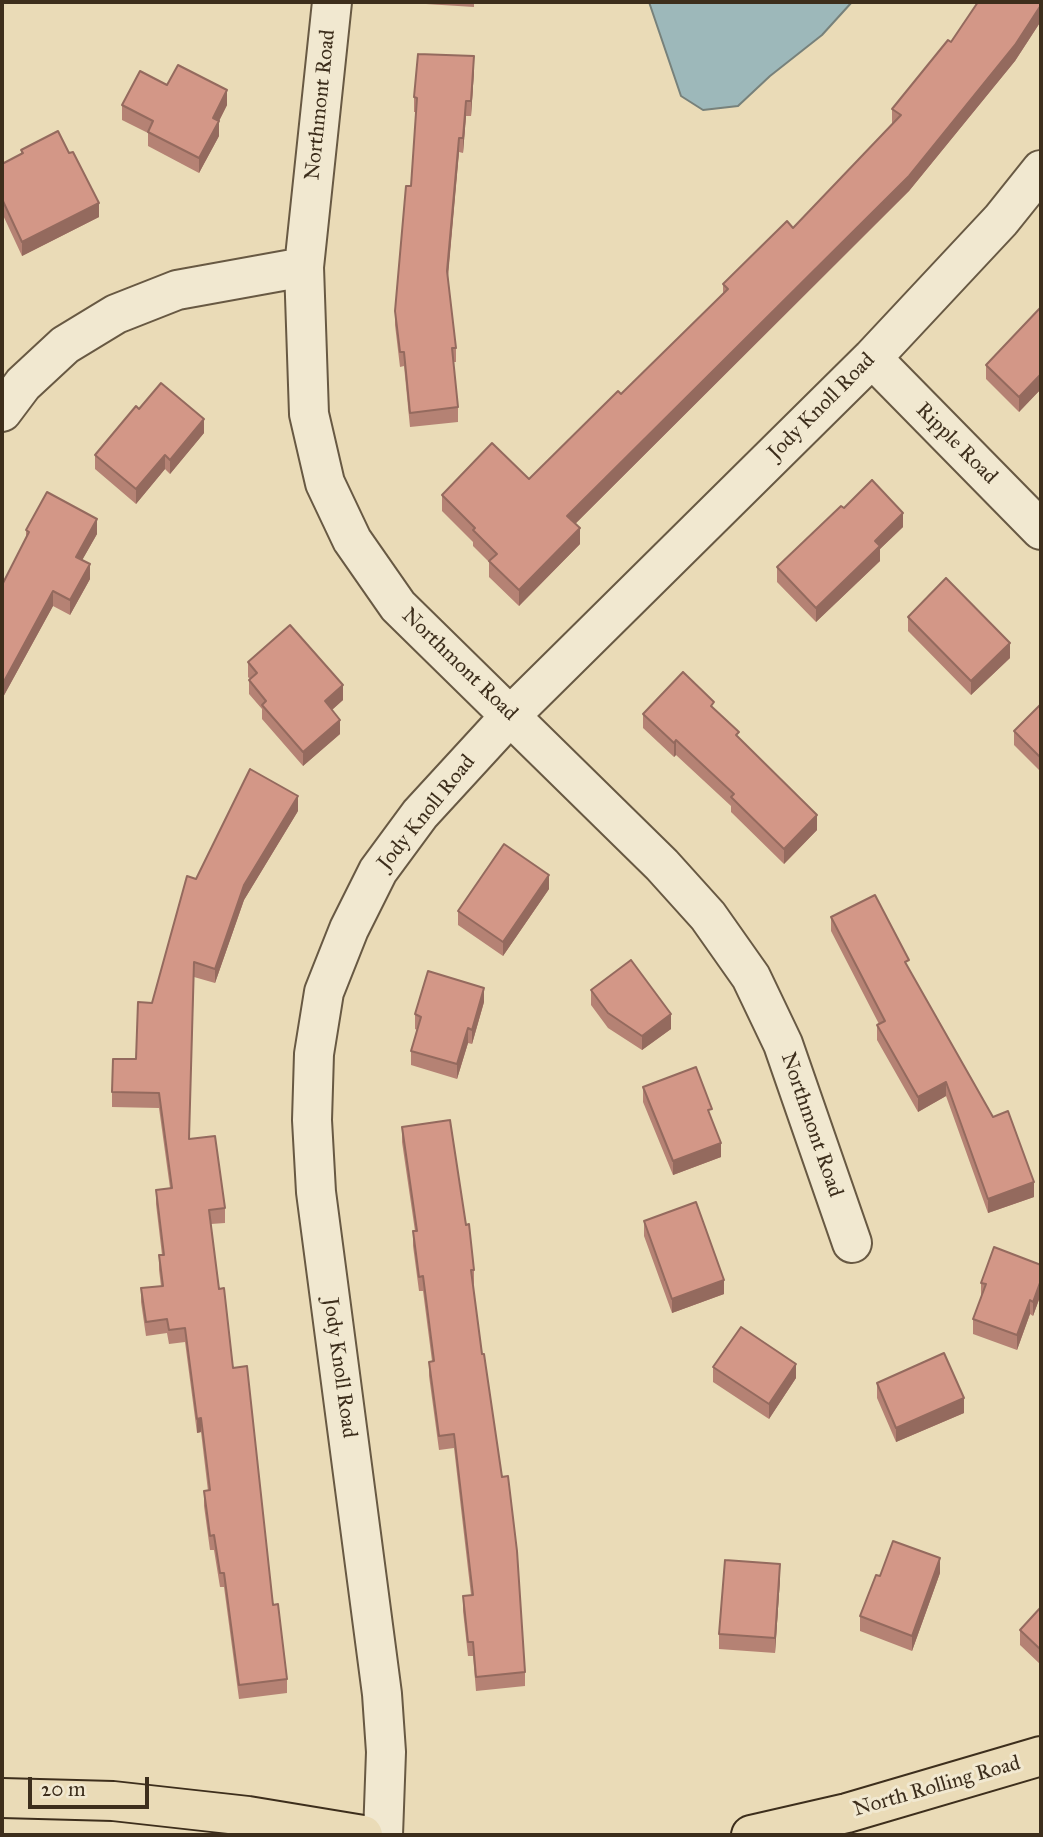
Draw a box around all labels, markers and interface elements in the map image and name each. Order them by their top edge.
street label: Northmont Road [301,28,341,182]
street label: Jody Knoll Road [763,348,881,466]
street label: Ripple Road [910,398,1002,490]
street label: Northmont Road [396,603,522,727]
street label: Jody Knoll Road [373,750,481,876]
street label: Northmont Road [774,1049,848,1201]
street label: Jody Knoll Road [317,1296,361,1440]
street label: North Rolling Road [851,1751,1023,1823]
scale bar [32,1764,152,1808]
text: 20 m [41,1776,86,1802]

